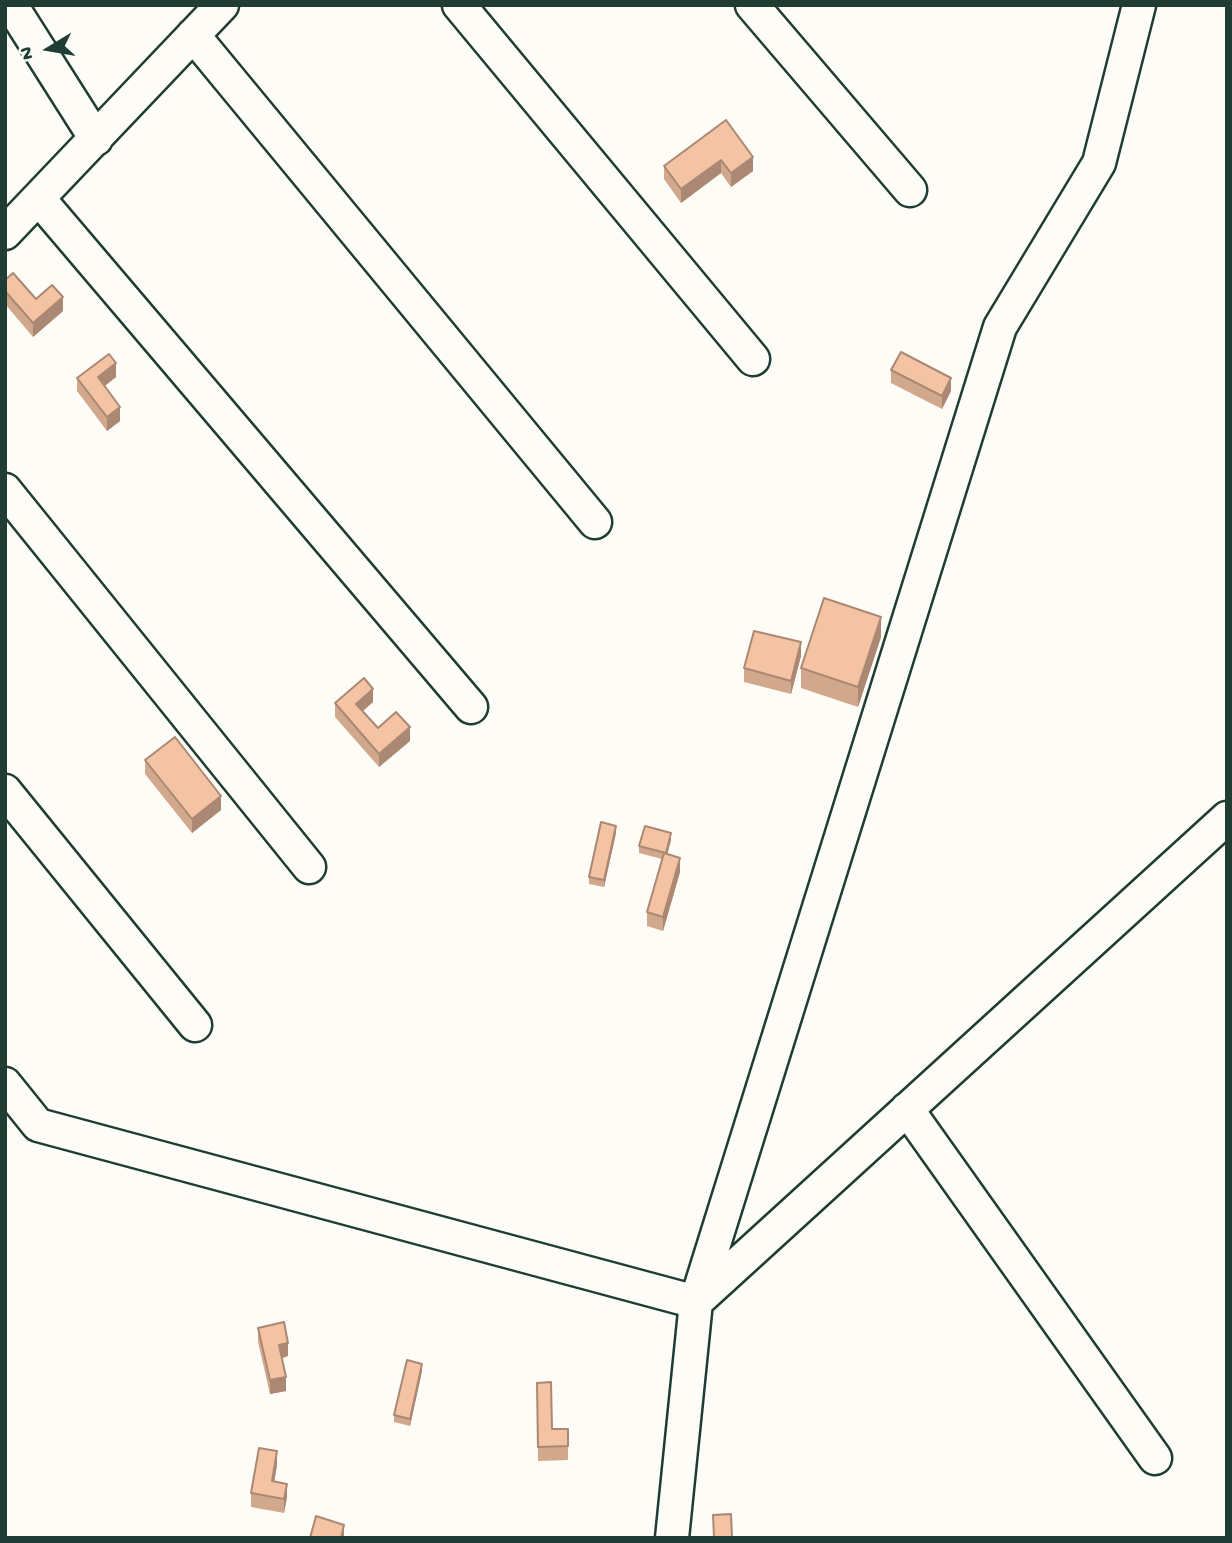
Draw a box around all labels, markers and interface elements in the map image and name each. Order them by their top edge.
north arrow [14,14,84,84]
text: N [15,45,40,61]

